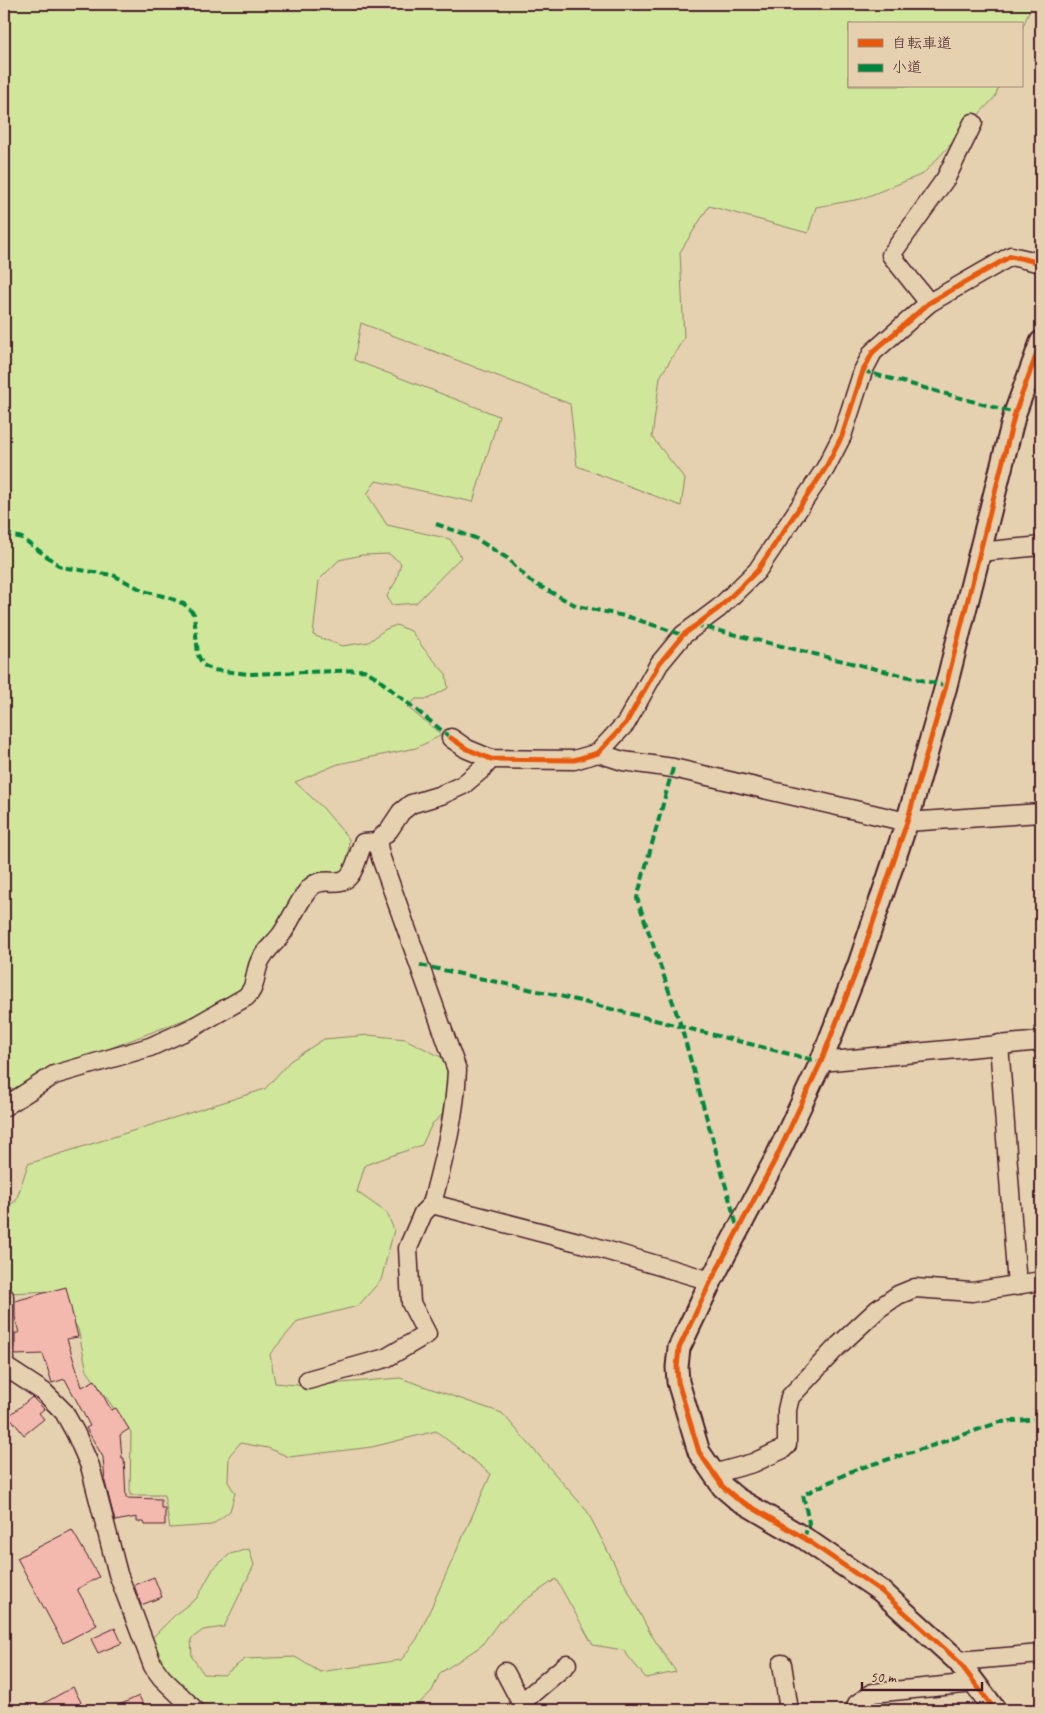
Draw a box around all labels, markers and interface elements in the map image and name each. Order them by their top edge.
legend [848,22,1022,88]
text: 自転車道 [892,34,952,53]
text: 小道 [892,58,922,77]
scale bar [862,1659,982,1691]
text: 50 m [870,1668,897,1687]

